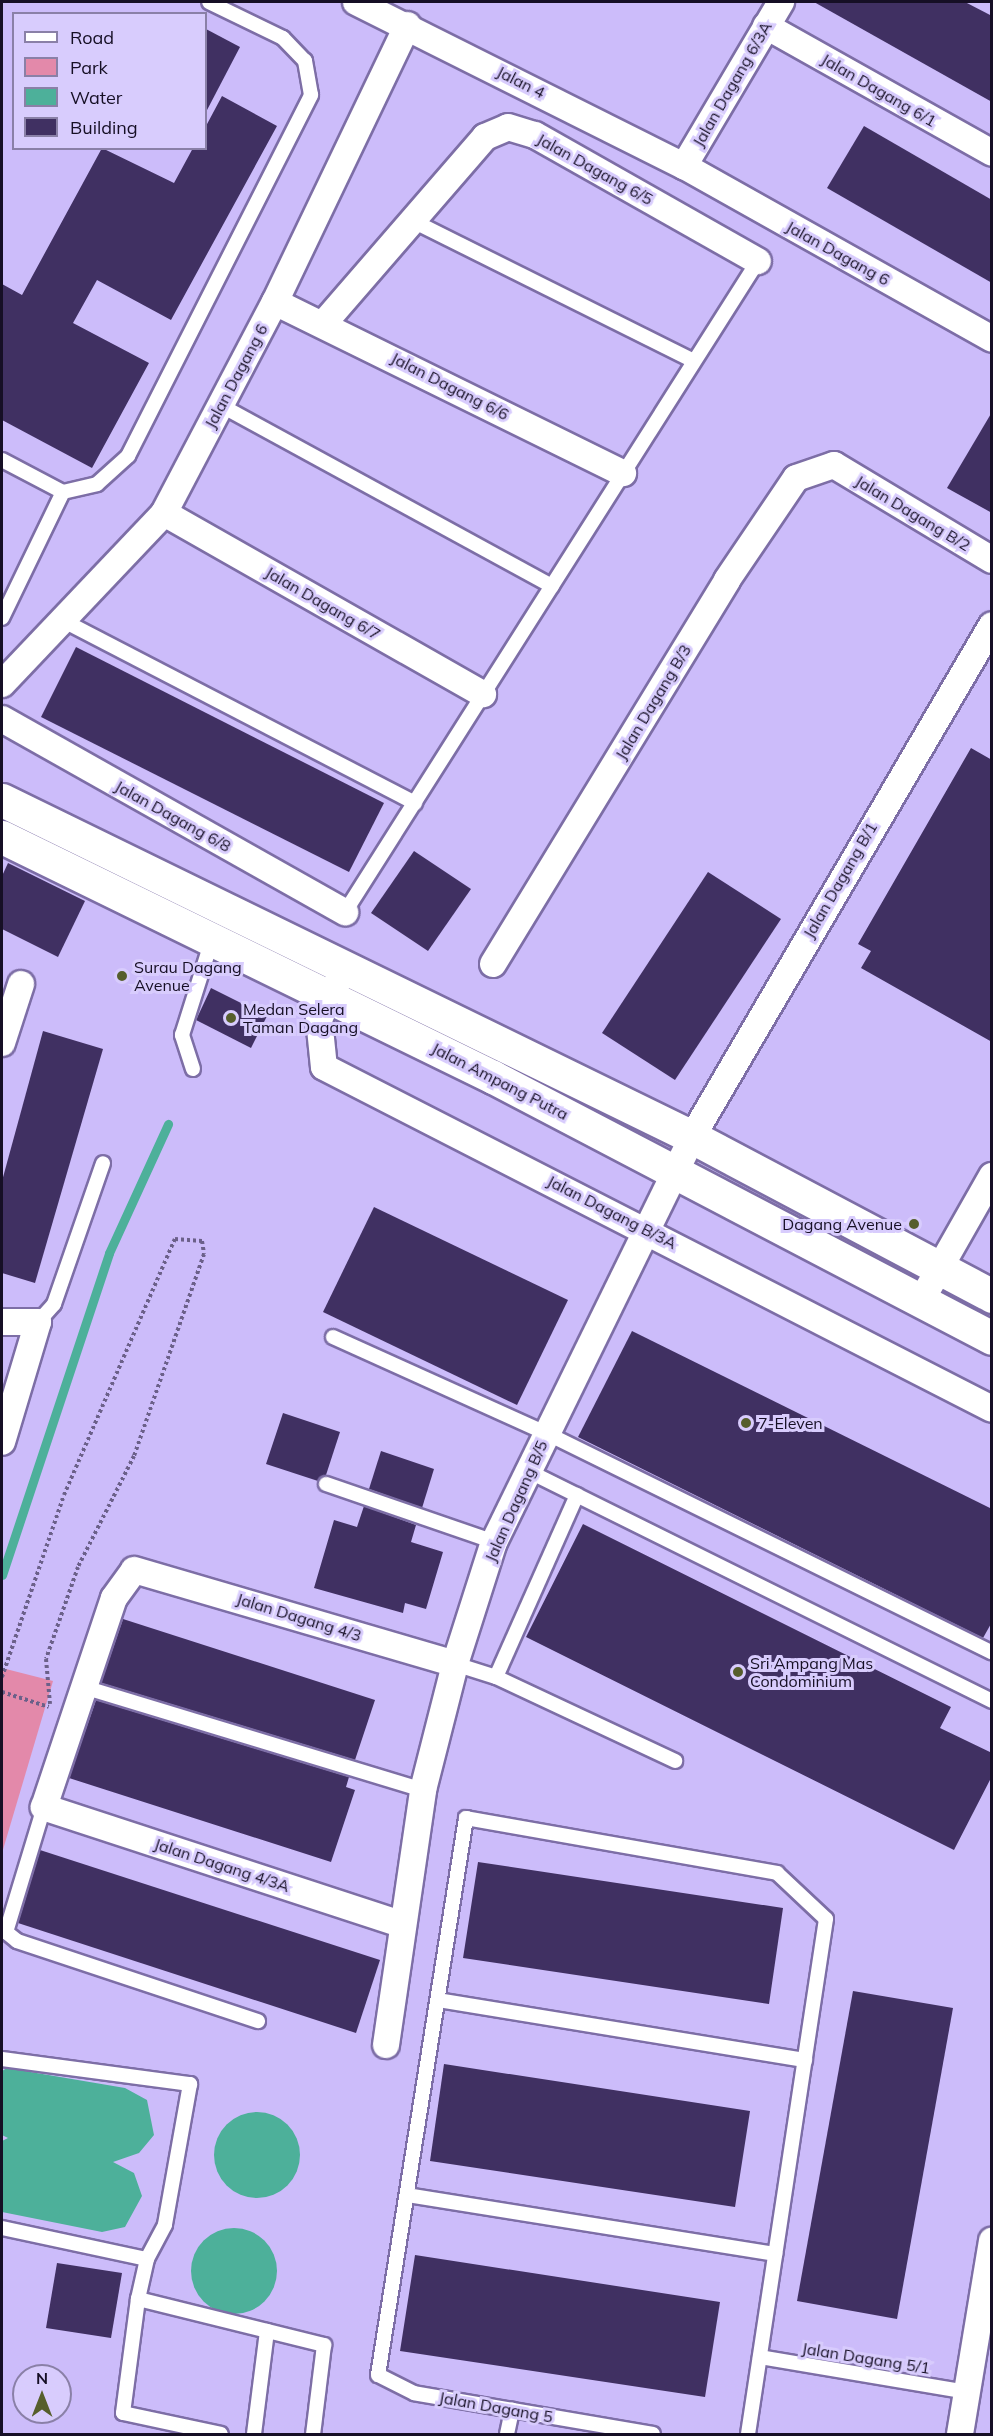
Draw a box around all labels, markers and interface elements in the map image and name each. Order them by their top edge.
legend [12,12,207,150]
street label: Jalan Dagang 6/3A [688,18,776,150]
text: Road [70,26,114,49]
street label: Jalan Dagang 6/1 [818,49,940,131]
text: Park [70,56,108,79]
street label: Jalan 4 [494,62,548,102]
text: Water [70,86,122,109]
text: Building [70,116,138,139]
street label: Jalan Dagang 6/5 [534,129,656,209]
street label: Jalan Dagang 6 [783,217,893,289]
street label: Jalan Dagang 6 [200,321,272,431]
street label: Jalan Dagang 6/6 [388,348,512,424]
street label: Jalan Dagang B/2 [852,471,974,555]
street label: Jalan Dagang 6/7 [262,562,384,644]
street label: Jalan Dagang B/3 [611,641,695,763]
street label: Jalan Dagang 6/8 [112,776,234,856]
street label: Jalan Dagang B/1 [799,819,881,941]
place label: Surau Dagang Avenue [134,957,242,995]
marker: Surau Dagang Avenue [115,969,129,983]
place label: Medan Selera Taman Dagang [243,999,358,1037]
marker: Medan Selera Taman Dagang [224,1011,238,1025]
street label: Jalan Ampang Putra [429,1038,571,1124]
street label: Jalan Dagang B/3A [544,1171,680,1253]
place label: Dagang Avenue [782,1214,902,1234]
marker: Dagang Avenue [907,1217,921,1231]
place label: 7-Eleven [758,1413,823,1433]
marker: 7-Eleven [739,1416,753,1430]
street label: Jalan Dagang B/5 [481,1437,551,1565]
street label: Jalan Dagang 4/3 [234,1589,364,1645]
place label: Sri Ampang Mas Condominium [750,1653,873,1691]
marker: Sri Ampang Mas Condominium [731,1665,745,1679]
street label: Jalan Dagang 4/3A [152,1834,292,1896]
street label: Jalan Dagang 5/1 [800,2338,932,2378]
north arrow [12,2364,72,2424]
text: N [36,2368,48,2388]
street label: Jalan Dagang 5 [437,2388,555,2426]

